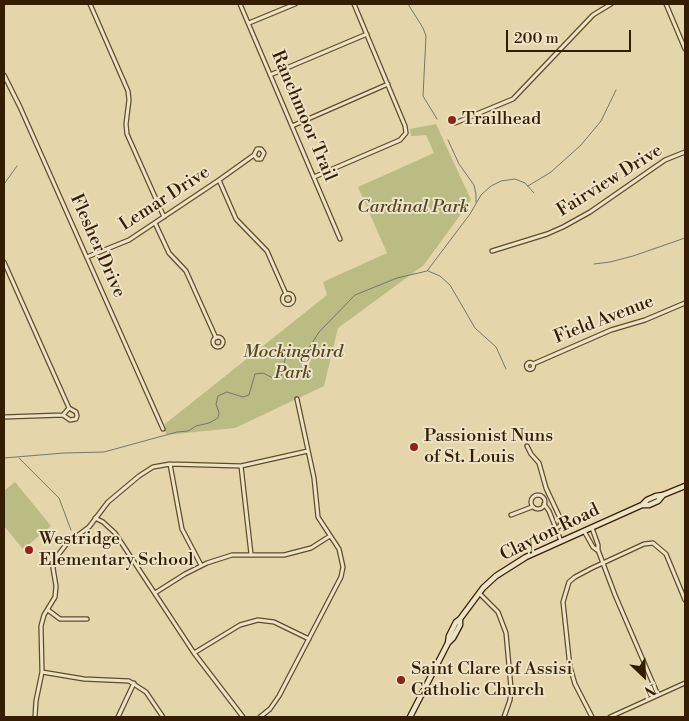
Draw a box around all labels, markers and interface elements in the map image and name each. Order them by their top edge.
scale bar [509,20,634,52]
text: 200 m [514,29,559,48]
street label: Ranchmoor Trail [266,47,340,185]
place label: Trailhead [462,109,541,131]
marker: Trailhead [446,114,458,126]
street label: Fairview Drive [553,140,667,222]
street label: Lemar Drive [116,162,214,236]
street label: Flesher Drive [65,191,129,301]
park label: Cardinal Park [357,197,469,219]
street label: Field Avenue [551,291,657,349]
park label: Mockingbird Park [243,342,343,384]
place label: Passionist Nuns of St. Louis [424,426,553,468]
marker: Passionist Nuns of St. Louis [408,441,420,453]
street label: Clayton Road [497,500,603,566]
place label: Westridge Elementary School [39,529,194,572]
marker: Westridge Elementary School [23,544,35,556]
north arrow [619,651,669,701]
place label: Saint Clare of Assisi Catholic Church [411,659,572,702]
marker: Saint Clare of Assisi Catholic Church [395,674,407,686]
text: N [641,679,659,700]

